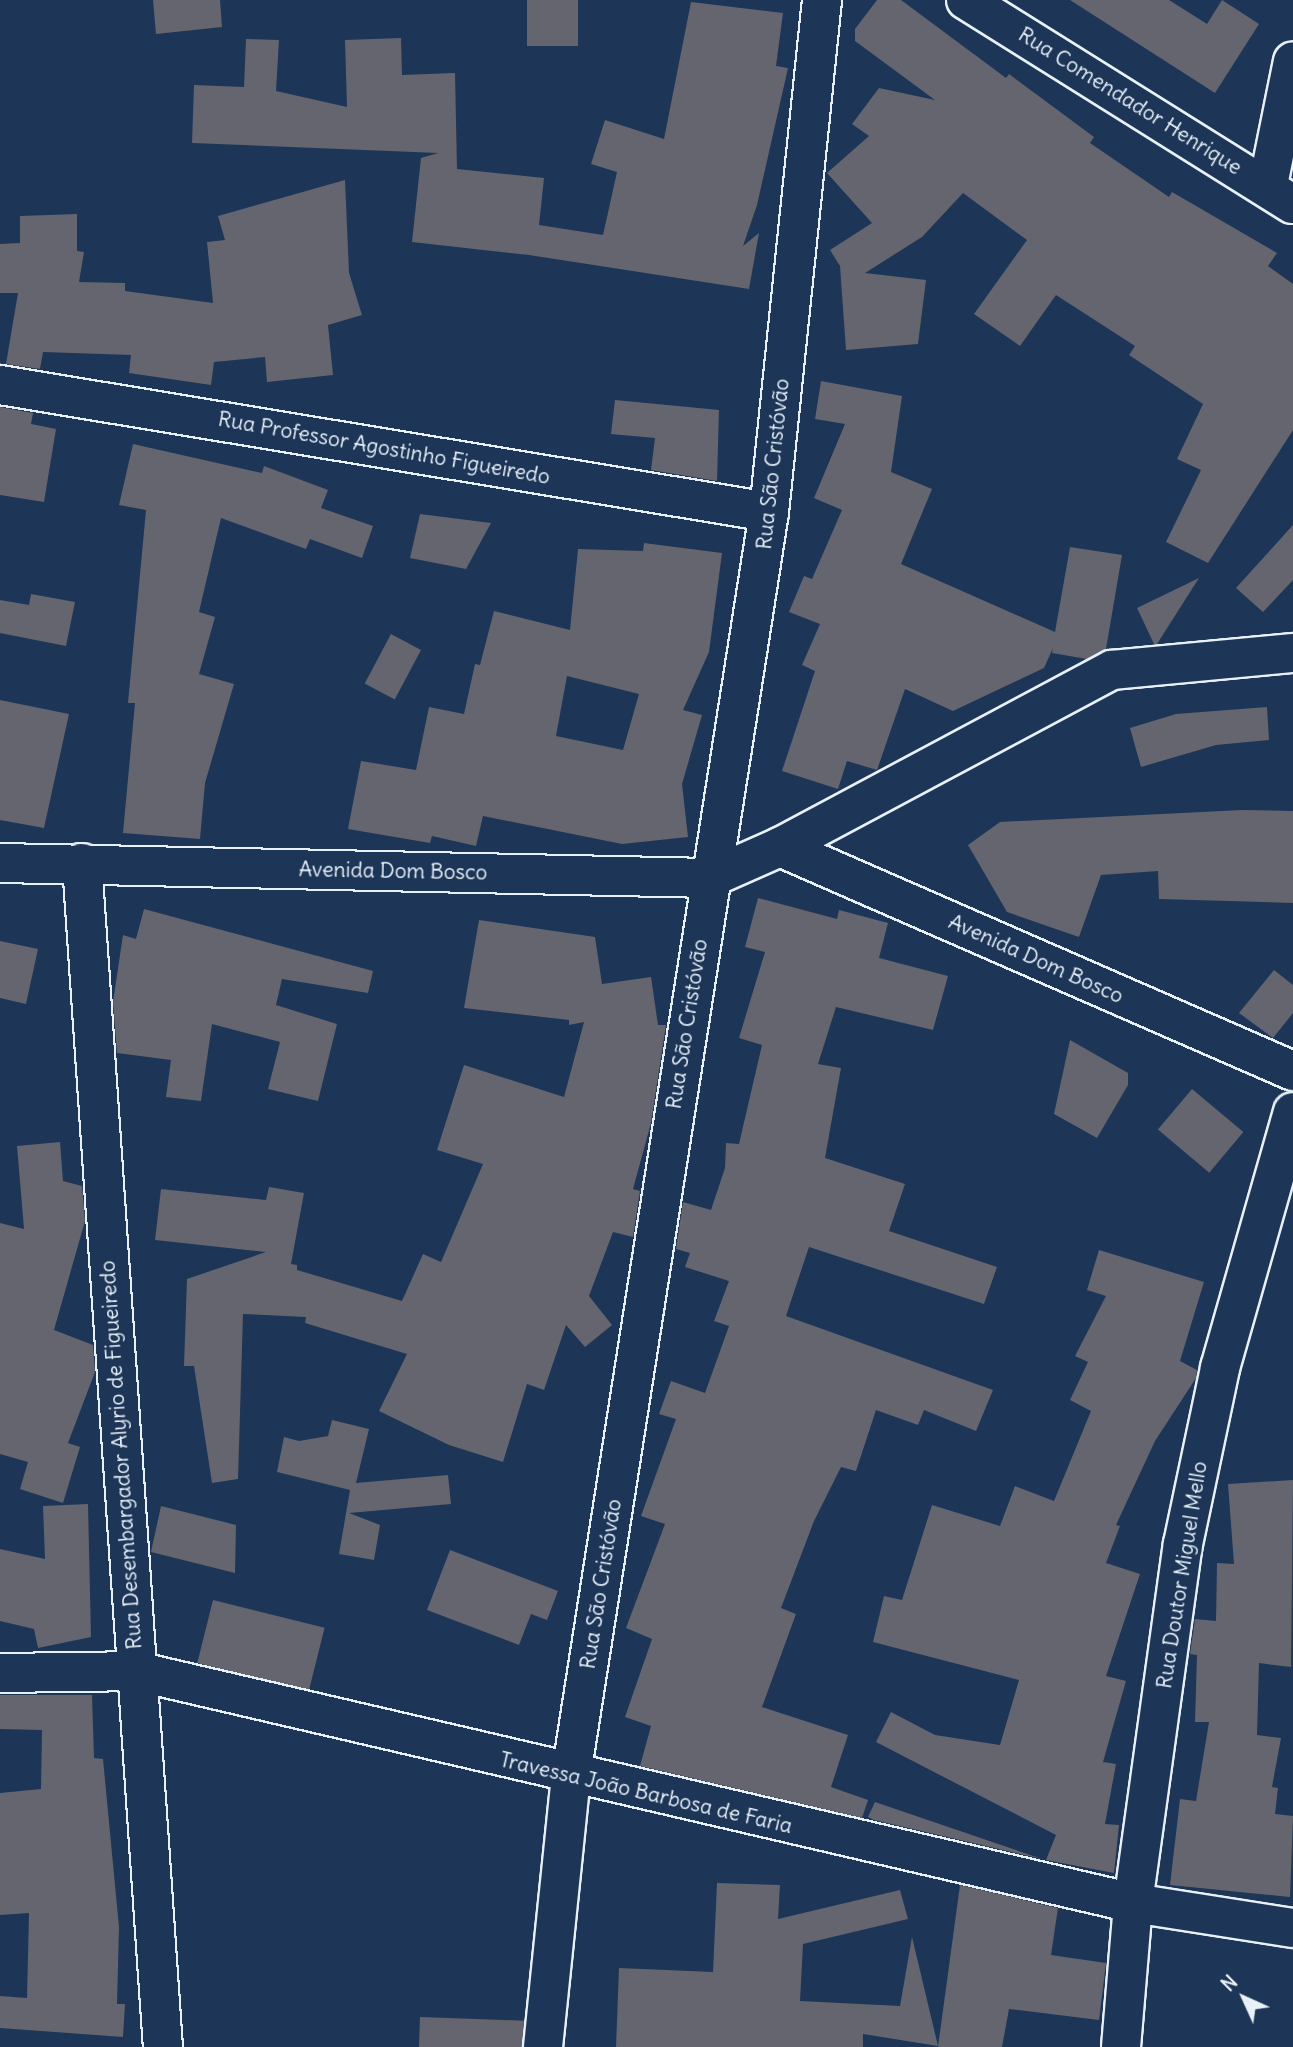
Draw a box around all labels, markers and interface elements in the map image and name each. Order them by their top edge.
street label: Rua Comendador Henrique [1014,22,1246,180]
street label: Rua São Cristóvão [751,377,795,551]
street label: Rua Professor Agostinho Figueiredo [216,406,552,490]
street label: Avenida Dom Bosco [299,857,487,885]
street label: Avenida Dom Bosco [945,909,1127,1009]
street label: Rua São Cristóvão [661,937,713,1111]
street label: Rua Desembargador Alyrio de Figueiredo [95,1260,147,1650]
street label: Rua Doutor Miguel Mello [1152,1460,1212,1690]
street label: Rua São Cristóvão [575,1497,627,1671]
street label: Travessa João Barbosa de Faria [497,1747,795,1839]
north arrow [1209,1963,1279,2033]
text: N [1216,1970,1242,1996]

